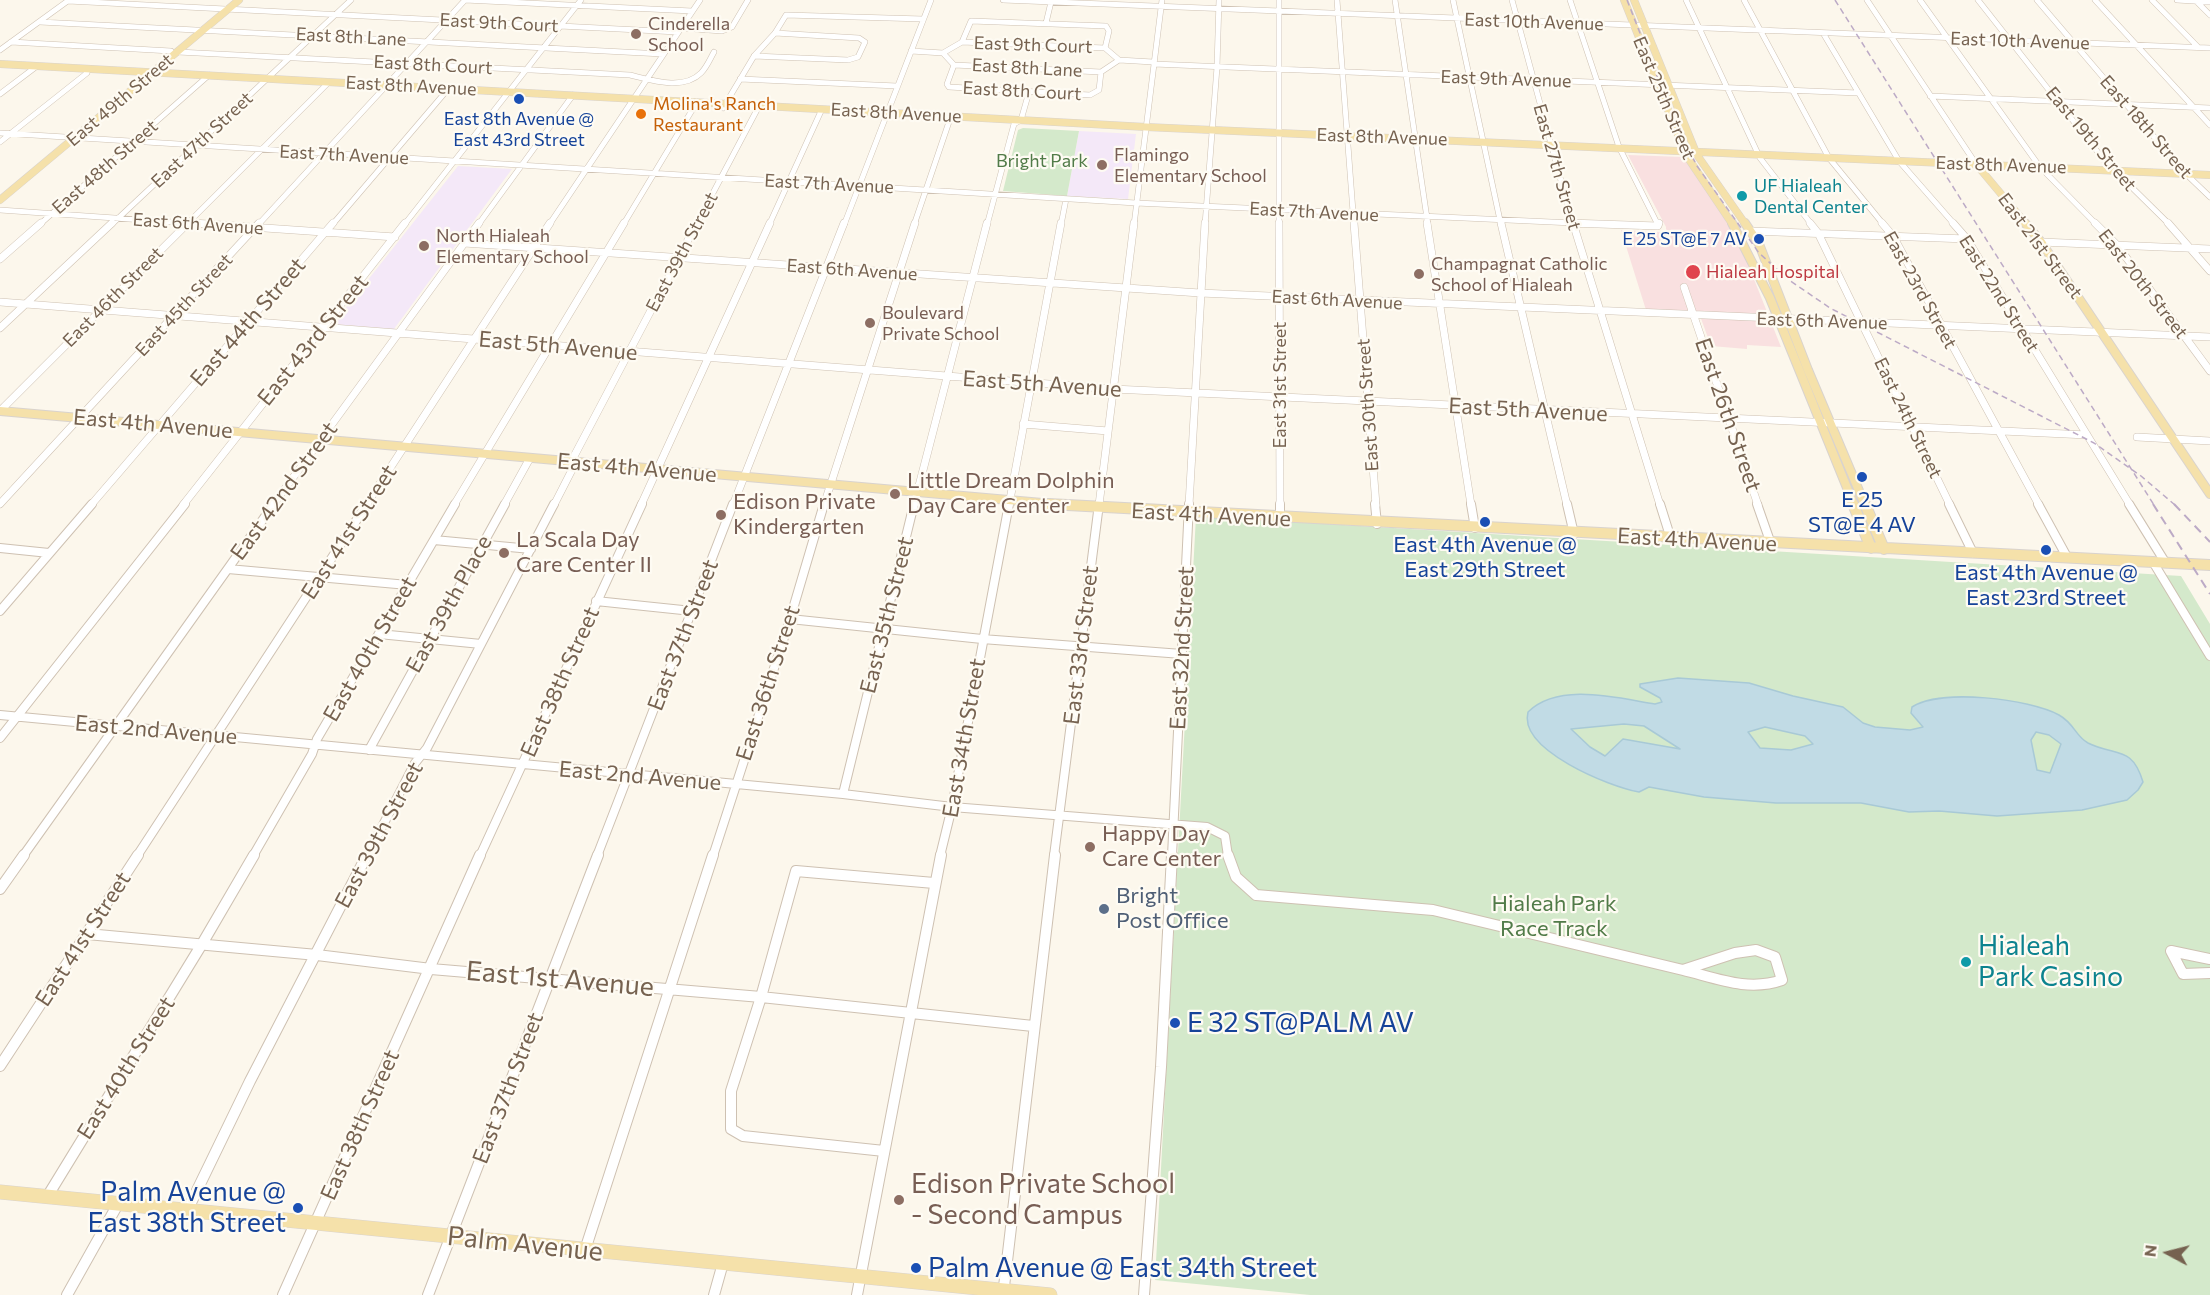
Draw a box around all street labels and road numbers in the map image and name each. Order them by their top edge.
street label: East 9th Court [439,9,559,37]
street label: East 10th Avenue [1464,9,1604,35]
street label: East 8th Lane [295,23,407,51]
street label: East 10th Avenue [1950,28,2090,54]
street label: East 9th Court [973,32,1093,58]
street label: East 25th Street [1628,33,1700,163]
street label: East 49th Street [62,49,178,151]
street label: East 8th Court [373,51,493,79]
street label: East 8th Lane [971,54,1083,82]
street label: East 9th Avenue [1440,66,1572,92]
street label: East 18th Street [2095,71,2197,183]
street label: East 8th Avenue [345,72,477,100]
street label: East 8th Court [962,77,1082,105]
street label: East 19th Street [2041,82,2141,196]
street label: East 47th Street [147,87,257,193]
street label: East 8th Avenue [830,99,962,127]
street label: East 27th Street [1529,101,1585,233]
street label: East 48th Street [48,115,162,219]
street label: East 8th Avenue [1316,124,1448,150]
street label: East 7th Avenue [279,141,409,169]
street label: East 8th Avenue [1935,152,2067,178]
street label: East 7th Avenue [764,170,894,198]
street label: East 39th Street [641,189,723,315]
street label: East 21st Street [1993,189,2087,303]
street label: East 7th Avenue [1249,198,1379,226]
street label: East 6th Avenue [132,209,264,239]
street label: East 20th Street [2094,225,2192,343]
street label: East 23rd Street [1879,228,1961,352]
street label: East 22nd Street [1954,231,2044,357]
street label: East 46th Street [58,242,168,352]
street label: East 45th Street [131,249,237,361]
street label: East 44th Street [185,252,311,392]
street label: East 6th Avenue [786,255,918,285]
street label: East 43rd Street [252,269,374,411]
street label: East 6th Avenue [1271,286,1403,314]
street label: East 6th Avenue [1756,308,1888,334]
street label: East 31st Street [1269,322,1291,448]
street label: East 5th Avenue [477,326,639,366]
street label: East 26th Street [1689,334,1767,496]
street label: East 30th Street [1353,338,1383,472]
street label: East 24th Street [1869,354,1947,482]
street label: East 5th Avenue [961,365,1123,403]
street label: East 5th Avenue [1448,393,1608,427]
street label: East 4th Avenue [72,404,234,444]
street label: East 42nd Street [225,417,343,565]
street label: East 4th Avenue [556,448,718,488]
street label: East 41st Street [296,460,402,604]
street label: East 4th Avenue [1130,498,1292,532]
street label: East 4th Avenue [1616,523,1778,557]
street label: East 39th Place [400,531,498,677]
street label: East 35th Street [855,534,919,696]
street label: East 37th Street [642,556,724,714]
street label: East 33rd Street [1058,564,1104,726]
street label: East 32nd Street [1165,565,1199,731]
street label: East 40th Street [318,572,422,726]
street label: East 36th Street [730,602,806,764]
street label: East 38th Street [515,603,605,761]
street label: East 34th Street [937,656,991,820]
street label: East 2nd Avenue [74,710,238,750]
street label: East 2nd Avenue [558,756,722,796]
street label: East 39th Street [329,757,429,913]
street label: East 41st Street [30,867,136,1011]
street label: East 1st Avenue [465,955,655,1003]
street label: East 40th Street [72,992,180,1144]
street label: East 37th Street [467,1009,549,1167]
street label: East 38th Street [315,1046,405,1204]
street label: Palm Avenue [445,1220,605,1268]

